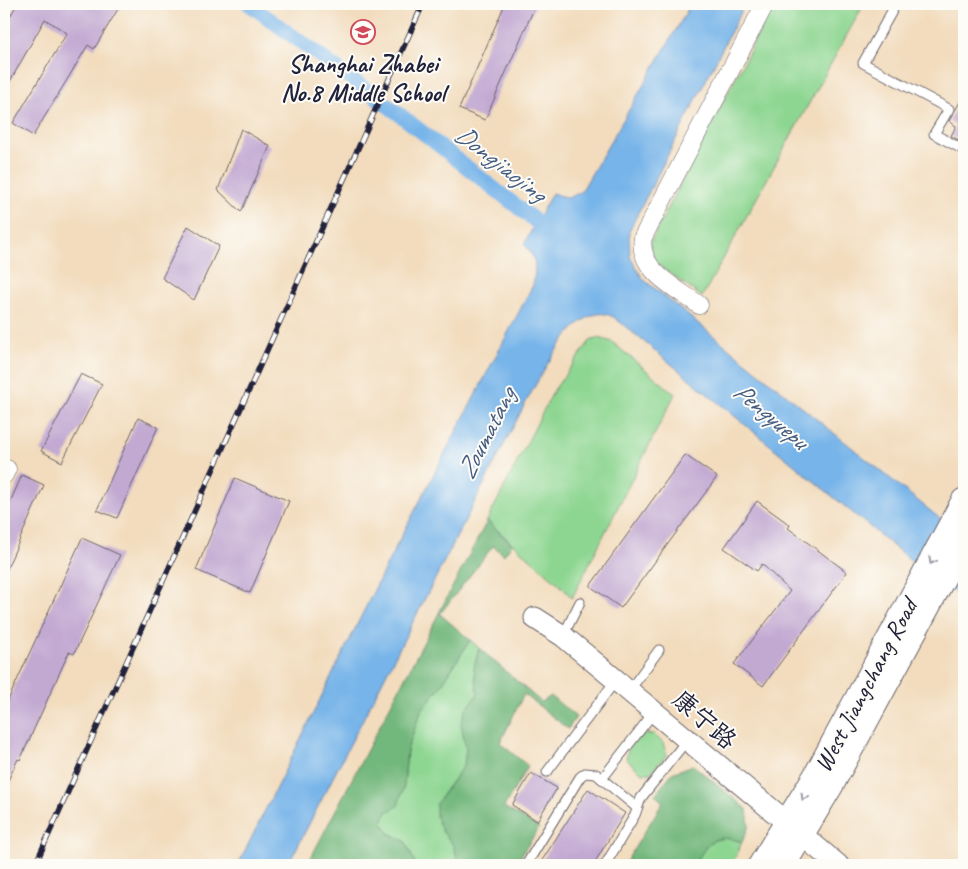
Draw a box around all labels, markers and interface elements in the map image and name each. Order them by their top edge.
school or university icon: Shanghai Zhabei No.8 Middle School [350,19,376,45]
place label: Shanghai Zhabei No.8 Middle School [281,48,450,109]
water label: Dongjiaojing [449,118,556,211]
water label: Pengyuepu [727,375,818,459]
water label: Zoumatang [450,379,525,484]
one-way arrow [928,555,938,564]
street label: West Jiangchang Road [807,591,926,777]
street label: 康宁路 [666,683,743,756]
one-way arrow [800,791,810,800]

